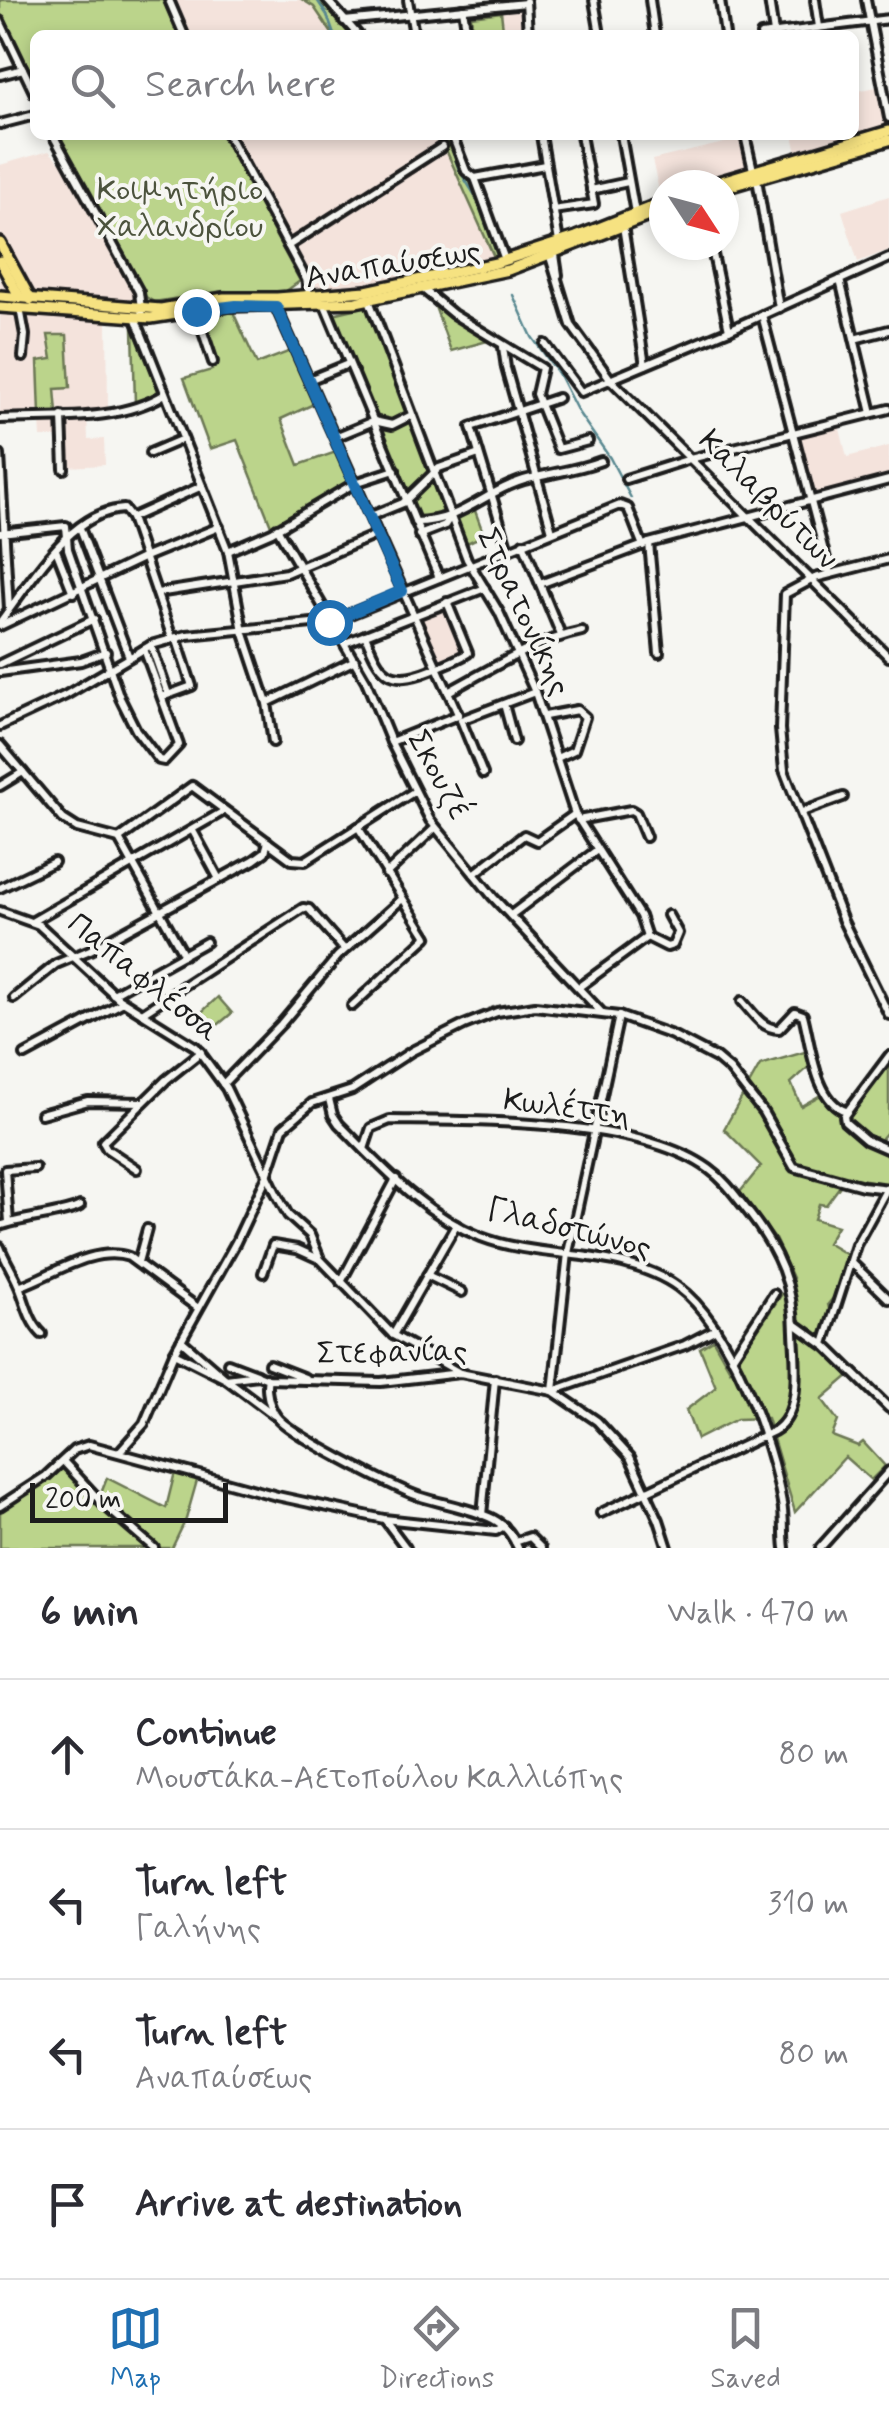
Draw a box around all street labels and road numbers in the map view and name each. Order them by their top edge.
street label: Αναπαύσεως [302,230,484,300]
street label: Καλαβρύτων [689,421,847,579]
street label: Στρατονίκης [466,521,580,703]
street label: Σκουζέ [396,722,481,827]
street label: Παπαφλέσσα [58,903,229,1052]
street label: Κωλέττη [501,1078,633,1137]
street label: Γλαδστώνος [482,1188,656,1270]
street label: Στεφανίας [316,1331,468,1375]

